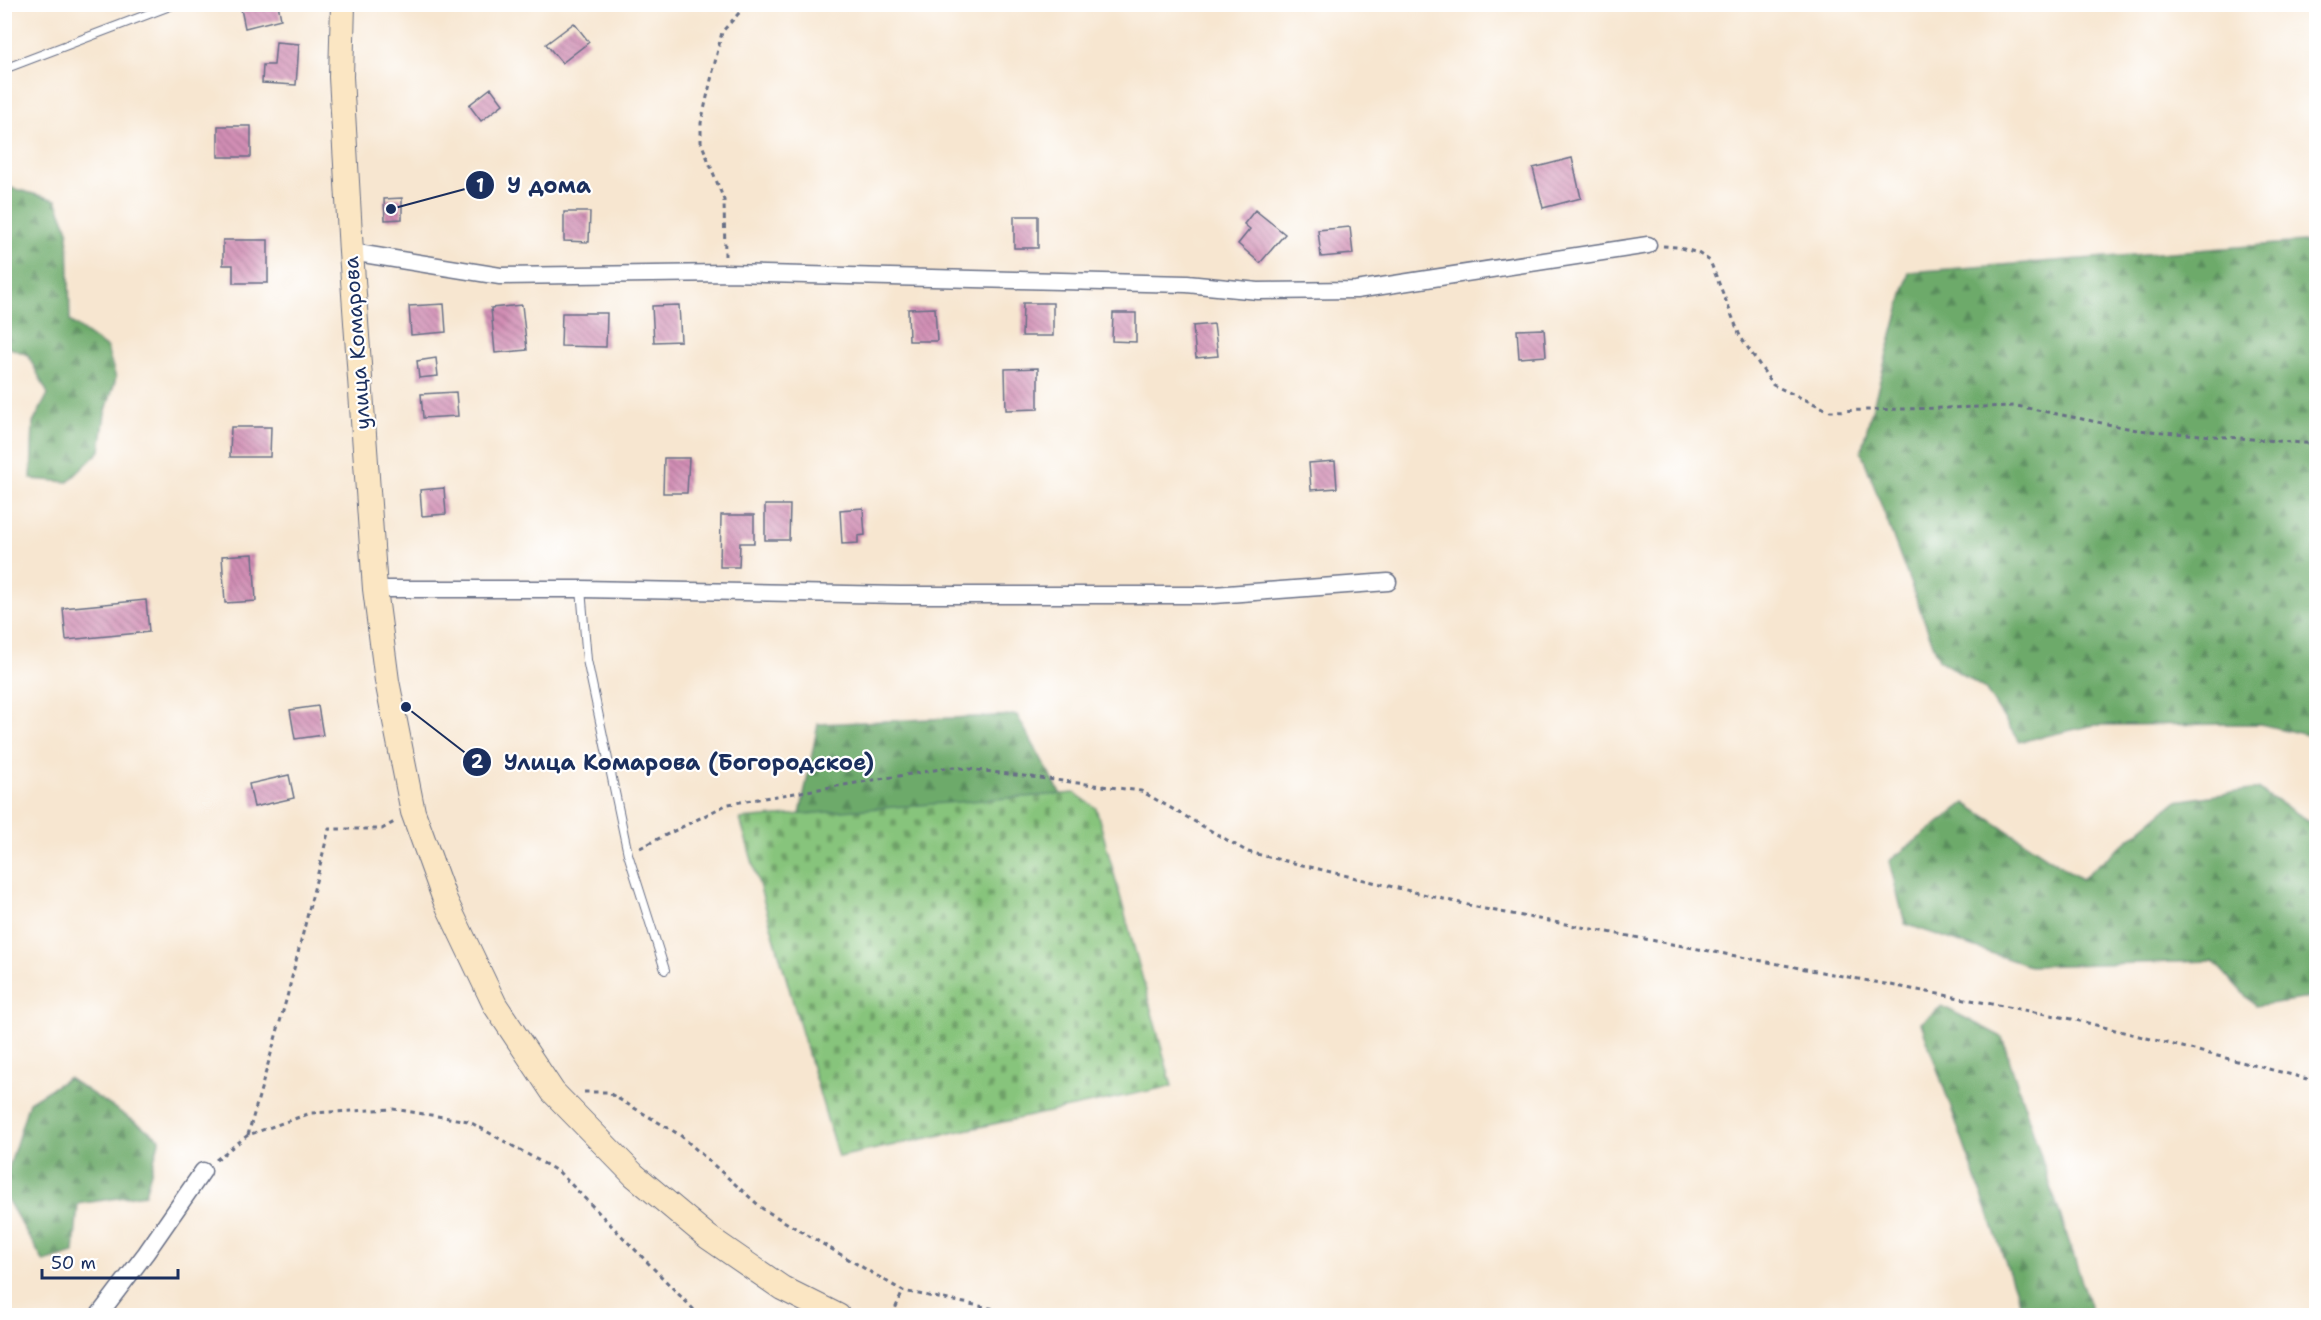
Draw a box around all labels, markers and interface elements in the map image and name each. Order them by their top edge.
callout: У дома [465,165,603,205]
text: У дома [507,171,591,200]
text: 1 [476,174,484,198]
street label: улица Комарова [337,255,377,431]
callout: Улица Комарова (Богородское) [462,742,886,782]
text: Улица Комарова (Богородское) [504,748,874,777]
text: 2 [471,750,484,774]
scale bar [42,1242,178,1280]
text: 50 m [51,1251,96,1275]

